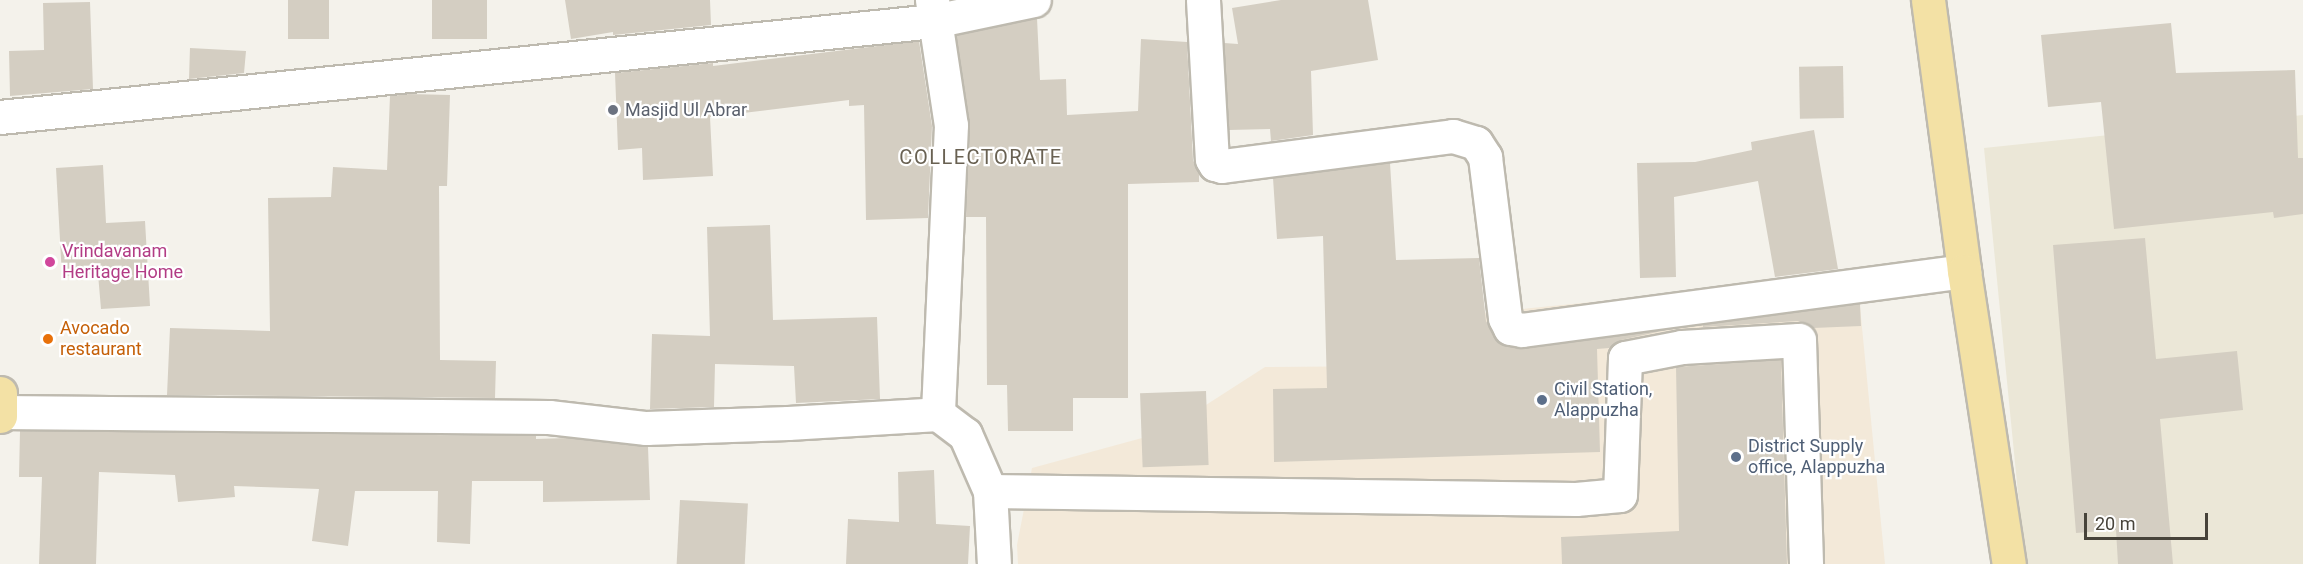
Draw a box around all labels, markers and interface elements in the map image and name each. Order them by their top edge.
place label: Masjid Ul Abrar [625,99,747,121]
marker: Masjid Ul Abrar [606,103,620,117]
district label: COLLECTORATE [899,145,1063,169]
place label: Vrindavanam Heritage Home [62,241,183,284]
marker: Vrindavanam Heritage Home [43,255,57,269]
place label: Avocado restaurant [60,318,142,360]
marker: Avocado restaurant [41,332,55,346]
place label: Civil Station, Alappuzha [1554,379,1652,422]
marker: Civil Station, Alappuzha [1535,393,1549,407]
place label: District Supply office, Alappuzha [1748,436,1885,478]
marker: District Supply office, Alappuzha [1729,450,1743,464]
scale bar [2087,501,2212,539]
text: 20 m [2095,513,2135,534]

